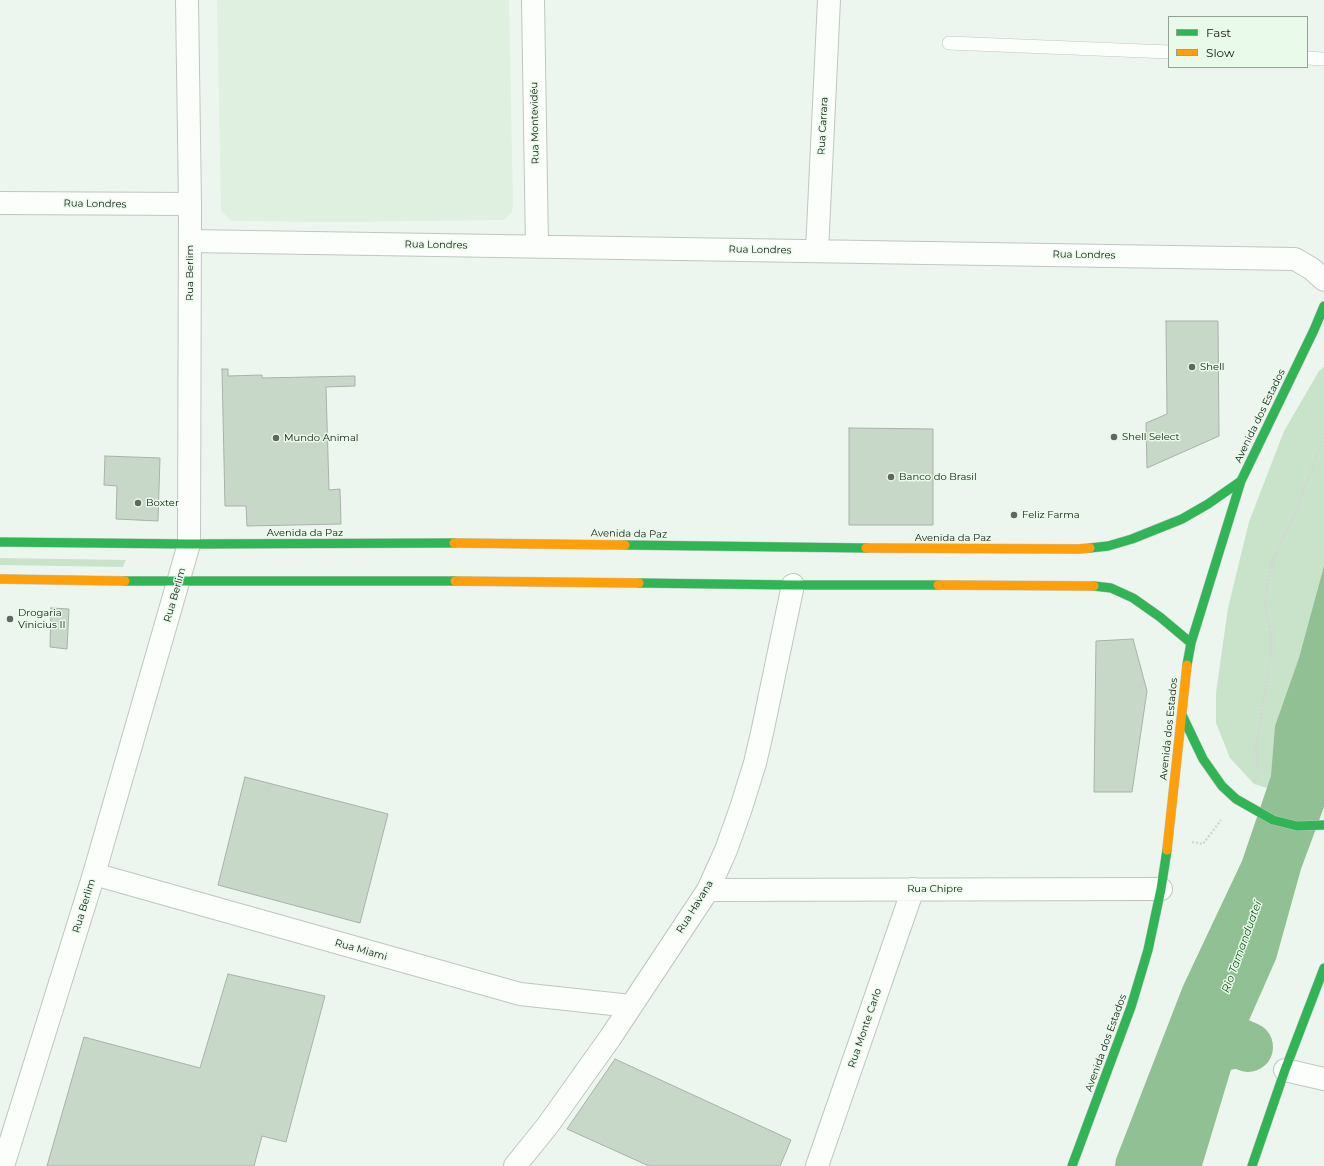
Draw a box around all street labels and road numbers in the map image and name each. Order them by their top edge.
street label: Rua Montevidéu [528,82,542,164]
street label: Rua Carrara [815,97,831,155]
street label: Rua Londres [63,197,127,211]
street label: Rua Londres [404,238,468,252]
street label: Rua Londres [728,243,792,257]
street label: Rua Berlim [184,245,196,301]
street label: Rua Londres [1052,248,1116,262]
street label: Avenida dos Estados [1232,367,1288,465]
street label: Avenida da Paz [267,527,343,539]
street label: Avenida da Paz [591,527,667,541]
street label: Avenida da Paz [915,532,991,544]
street label: Rua Berlim [162,566,188,624]
street label: Avenida dos Estados [1158,677,1180,781]
street label: Rua Berlim [70,877,98,935]
street label: Rua Havana [674,878,716,936]
street label: Rua Chipre [907,883,963,895]
street label: Rua Miami [333,937,389,963]
street label: Rua Monte Carlo [846,987,884,1069]
street label: Avenida dos Estados [1083,993,1129,1093]

